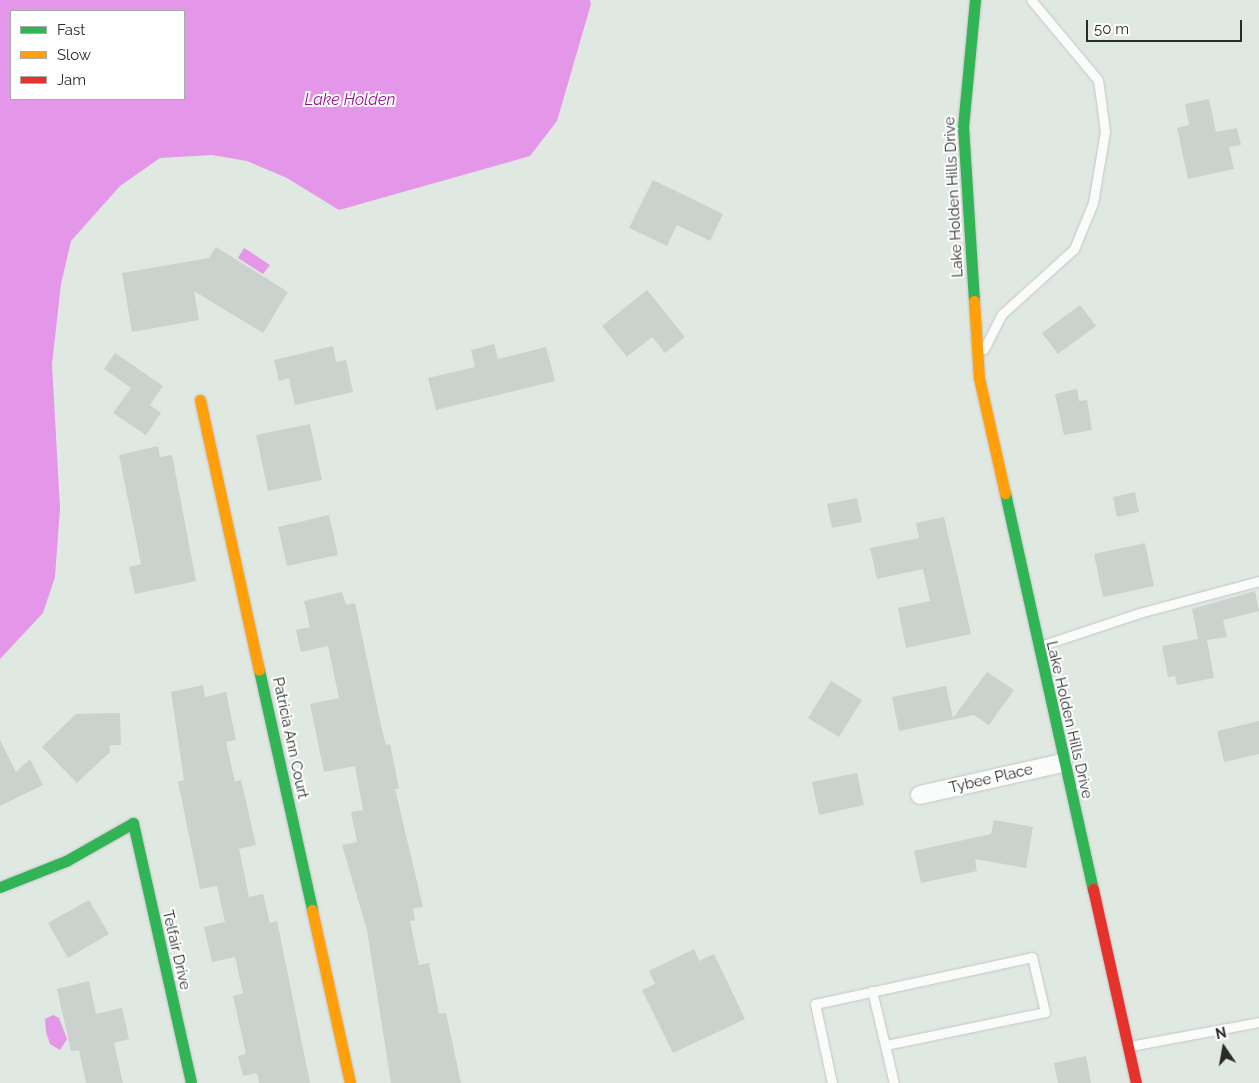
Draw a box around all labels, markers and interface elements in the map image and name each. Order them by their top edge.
legend [10,10,185,100]
scale bar [1089,10,1245,42]
text: 50 m [1094,20,1129,38]
text: Fast [57,21,85,39]
text: Slow [57,46,91,64]
text: Jam [57,71,86,89]
water label: Lake Holden [305,90,395,110]
street label: Lake Holden Hills Drive [941,116,967,278]
street label: Lake Holden Hills Drive [1042,639,1096,801]
street label: Patricia Ann Court [268,675,312,801]
street label: Tybee Place [947,761,1035,797]
street label: Telfair Drive [158,908,194,992]
north arrow [1199,1023,1249,1073]
text: N [1214,1024,1228,1042]

